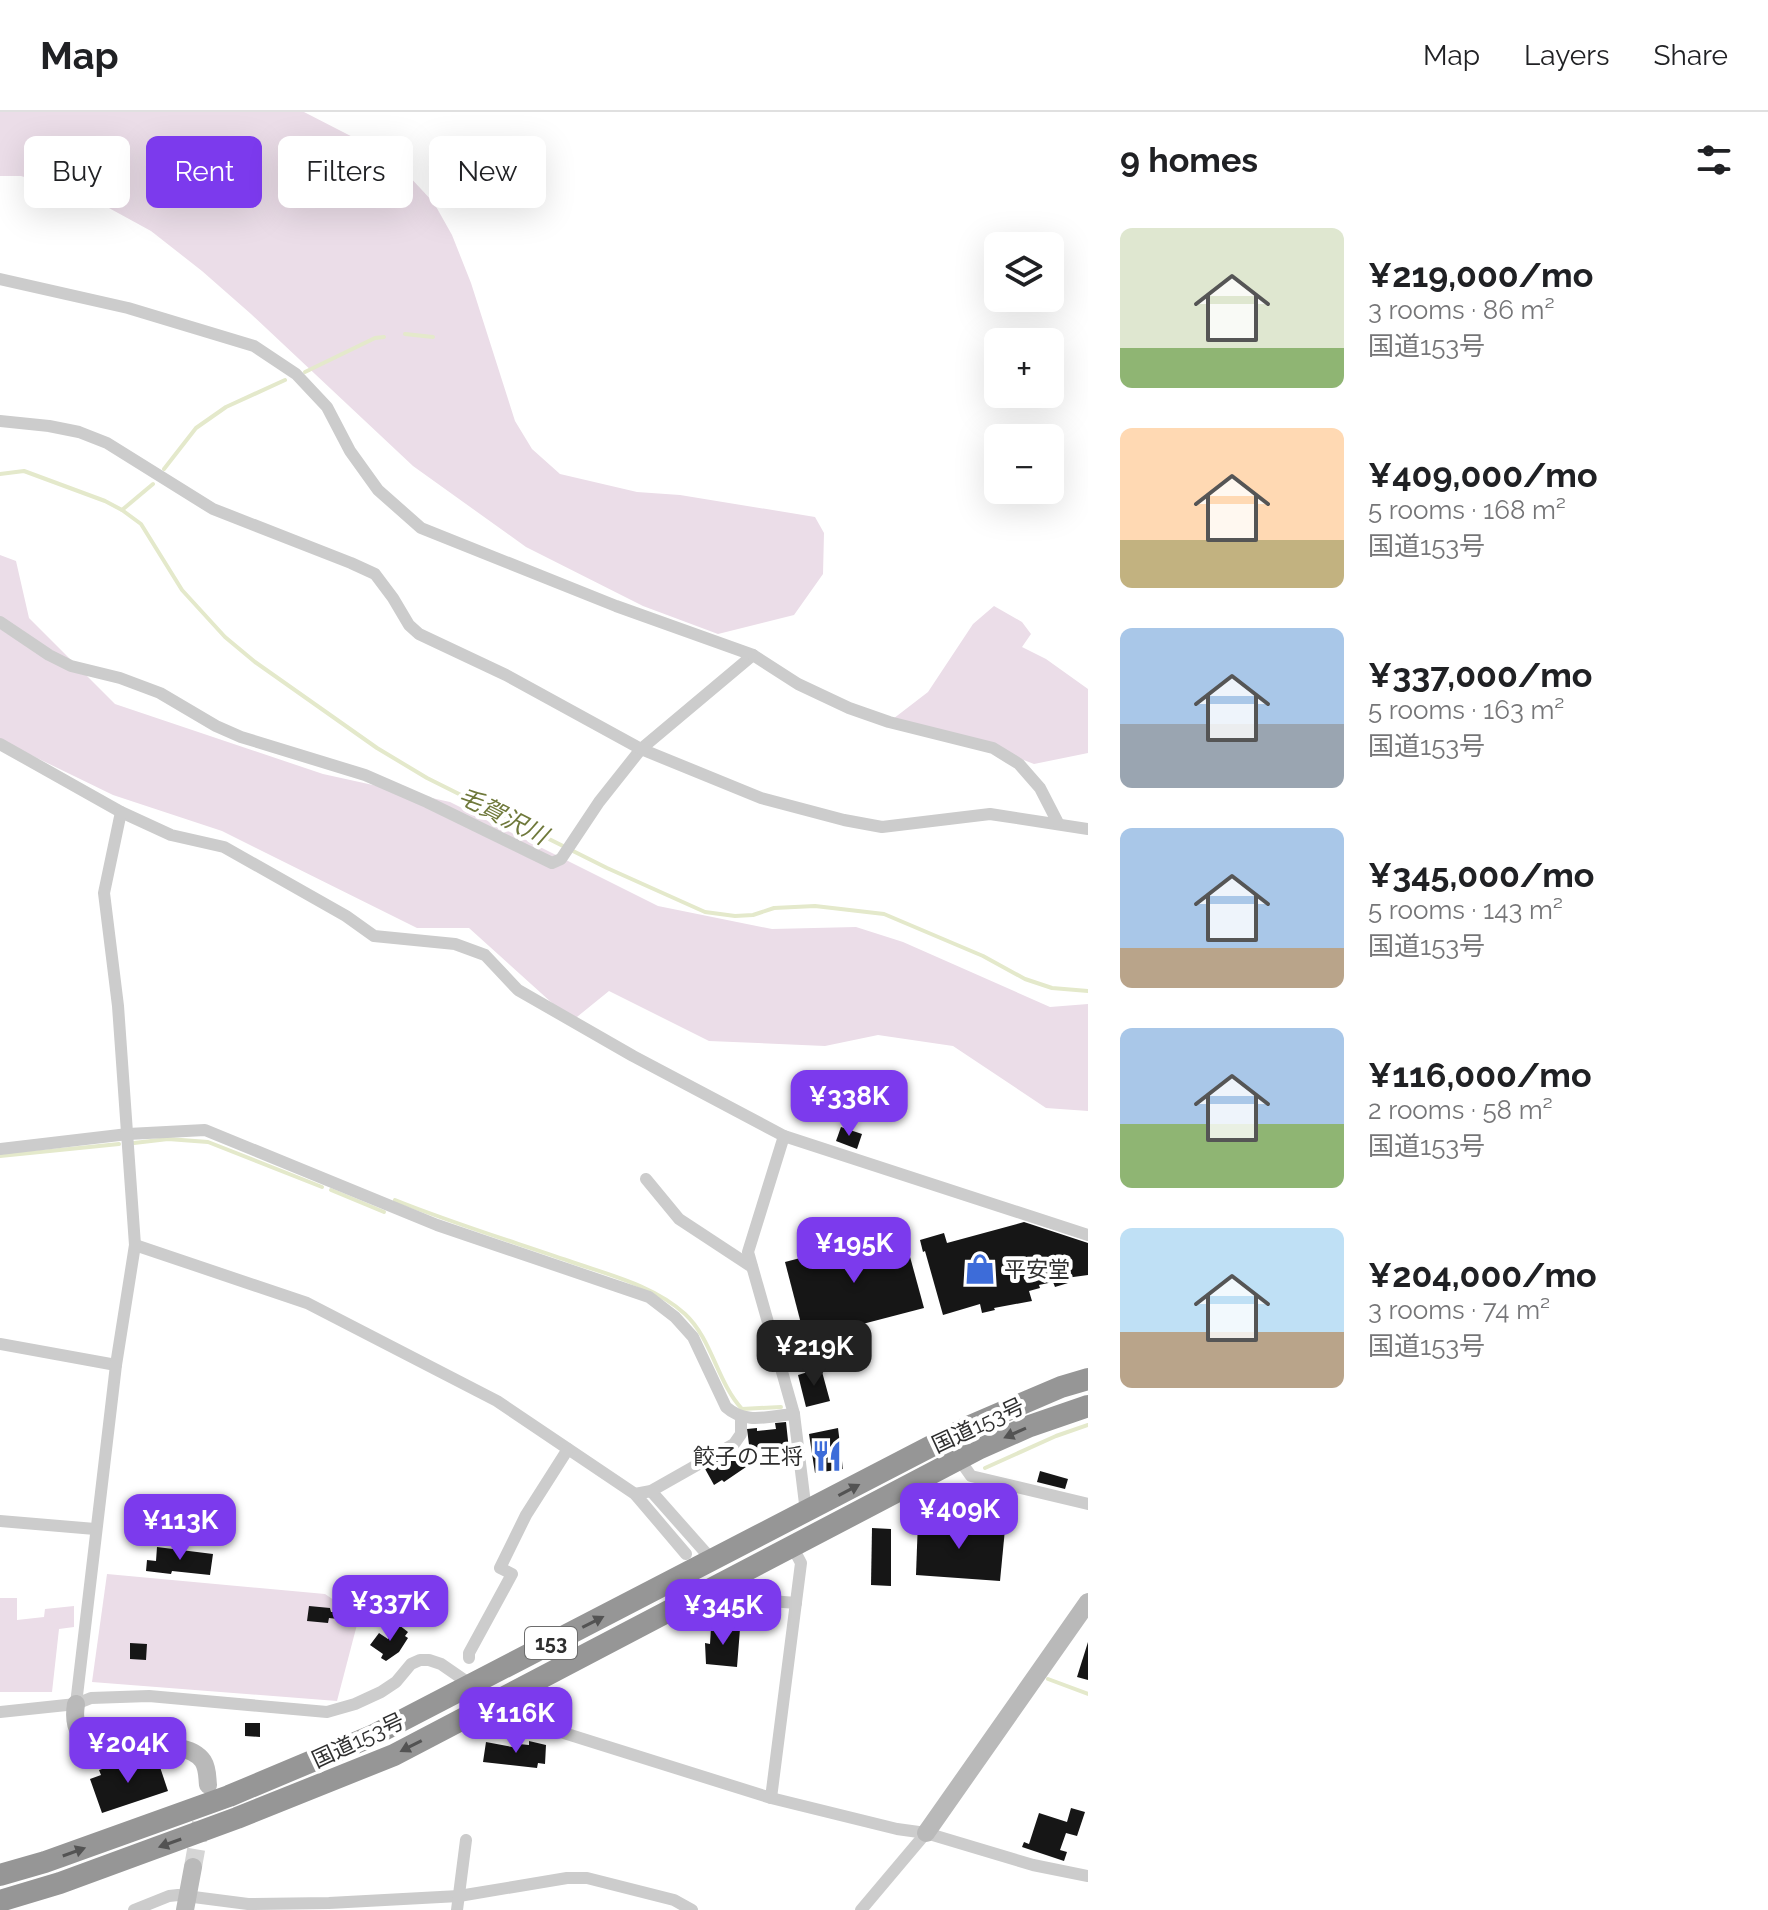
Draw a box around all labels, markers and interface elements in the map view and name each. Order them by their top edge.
text: Map [40,33,119,78]
text: Map [1423,39,1480,72]
text: Layers [1524,39,1610,72]
text: Share [1654,39,1728,72]
chip: Buy [24,136,130,208]
chip: Rent [146,136,262,208]
chip: Filters [278,136,413,208]
chip: New [429,136,546,208]
icon: filters [1692,138,1736,182]
text: 9 homes [1120,140,1258,180]
map controls [984,232,1064,504]
button: layers [984,232,1064,312]
text: ¥219,000/mo [1368,255,1593,295]
icon: home [1184,260,1280,356]
text: 3 rooms · 86 m² [1368,295,1555,325]
button: + [984,328,1064,408]
text: 国道153号 [1368,331,1485,361]
button: − [984,424,1064,504]
text: ¥409,000/mo [1368,455,1598,495]
icon: home [1184,460,1280,556]
text: 5 rooms · 168 m² [1368,495,1566,525]
text: 国道153号 [1368,531,1485,561]
text: ¥337,000/mo [1368,655,1592,695]
icon: home [1184,660,1280,756]
text: 5 rooms · 163 m² [1368,695,1564,725]
text: 国道153号 [1368,731,1485,761]
water label: 毛賀沢川 [454,781,555,852]
text: ¥345,000/mo [1368,855,1594,895]
icon: home [1184,860,1280,956]
text: 5 rooms · 143 m² [1368,895,1563,925]
text: 国道153号 [1368,931,1485,961]
text: ¥116,000/mo [1368,1055,1591,1095]
icon: home [1184,1060,1280,1156]
pin: ¥338K [793,1070,905,1138]
text: ¥338K [809,1081,889,1111]
text: 2 rooms · 58 m² [1368,1095,1553,1125]
text: 国道153号 [1368,1131,1485,1161]
pin: ¥195K [798,1217,910,1285]
text: ¥195K [815,1228,893,1258]
shop icon: 平安堂 [963,1252,997,1286]
text: ¥204,000/mo [1368,1255,1597,1295]
place label: 平安堂 [1004,1256,1070,1282]
icon: home [1184,1260,1280,1356]
text: 3 rooms · 74 m² [1368,1295,1550,1325]
pin: ¥219K [758,1320,870,1388]
text: ¥219K [775,1331,853,1361]
text: 国道153号 [1368,1331,1485,1361]
street label: 国道153号 [928,1392,1028,1458]
one-way arrow [1003,1426,1027,1440]
restaurant icon: 餃子の王将 [810,1439,844,1473]
place label: 餃子の王将 [693,1443,803,1469]
one-way arrow [837,1483,860,1496]
pin: ¥409K [903,1483,1015,1551]
pin: ¥113K [124,1494,236,1562]
text: ¥409K [918,1494,1000,1524]
text: ¥113K [142,1505,218,1535]
pin: ¥337K [334,1575,446,1643]
pin: ¥345K [667,1579,779,1647]
text: ¥337K [350,1586,430,1616]
text: ¥345K [683,1590,763,1620]
one-way arrow [581,1615,604,1628]
road number: 153 [525,1627,577,1659]
pin: ¥116K [460,1687,572,1755]
text: ¥116K [477,1698,555,1728]
street label: 国道153号 [308,1707,408,1773]
pin: ¥204K [72,1717,184,1785]
text: ¥204K [87,1728,169,1758]
one-way arrow [400,1739,423,1753]
one-way arrow [158,1837,182,1849]
one-way arrow [62,1845,86,1857]

